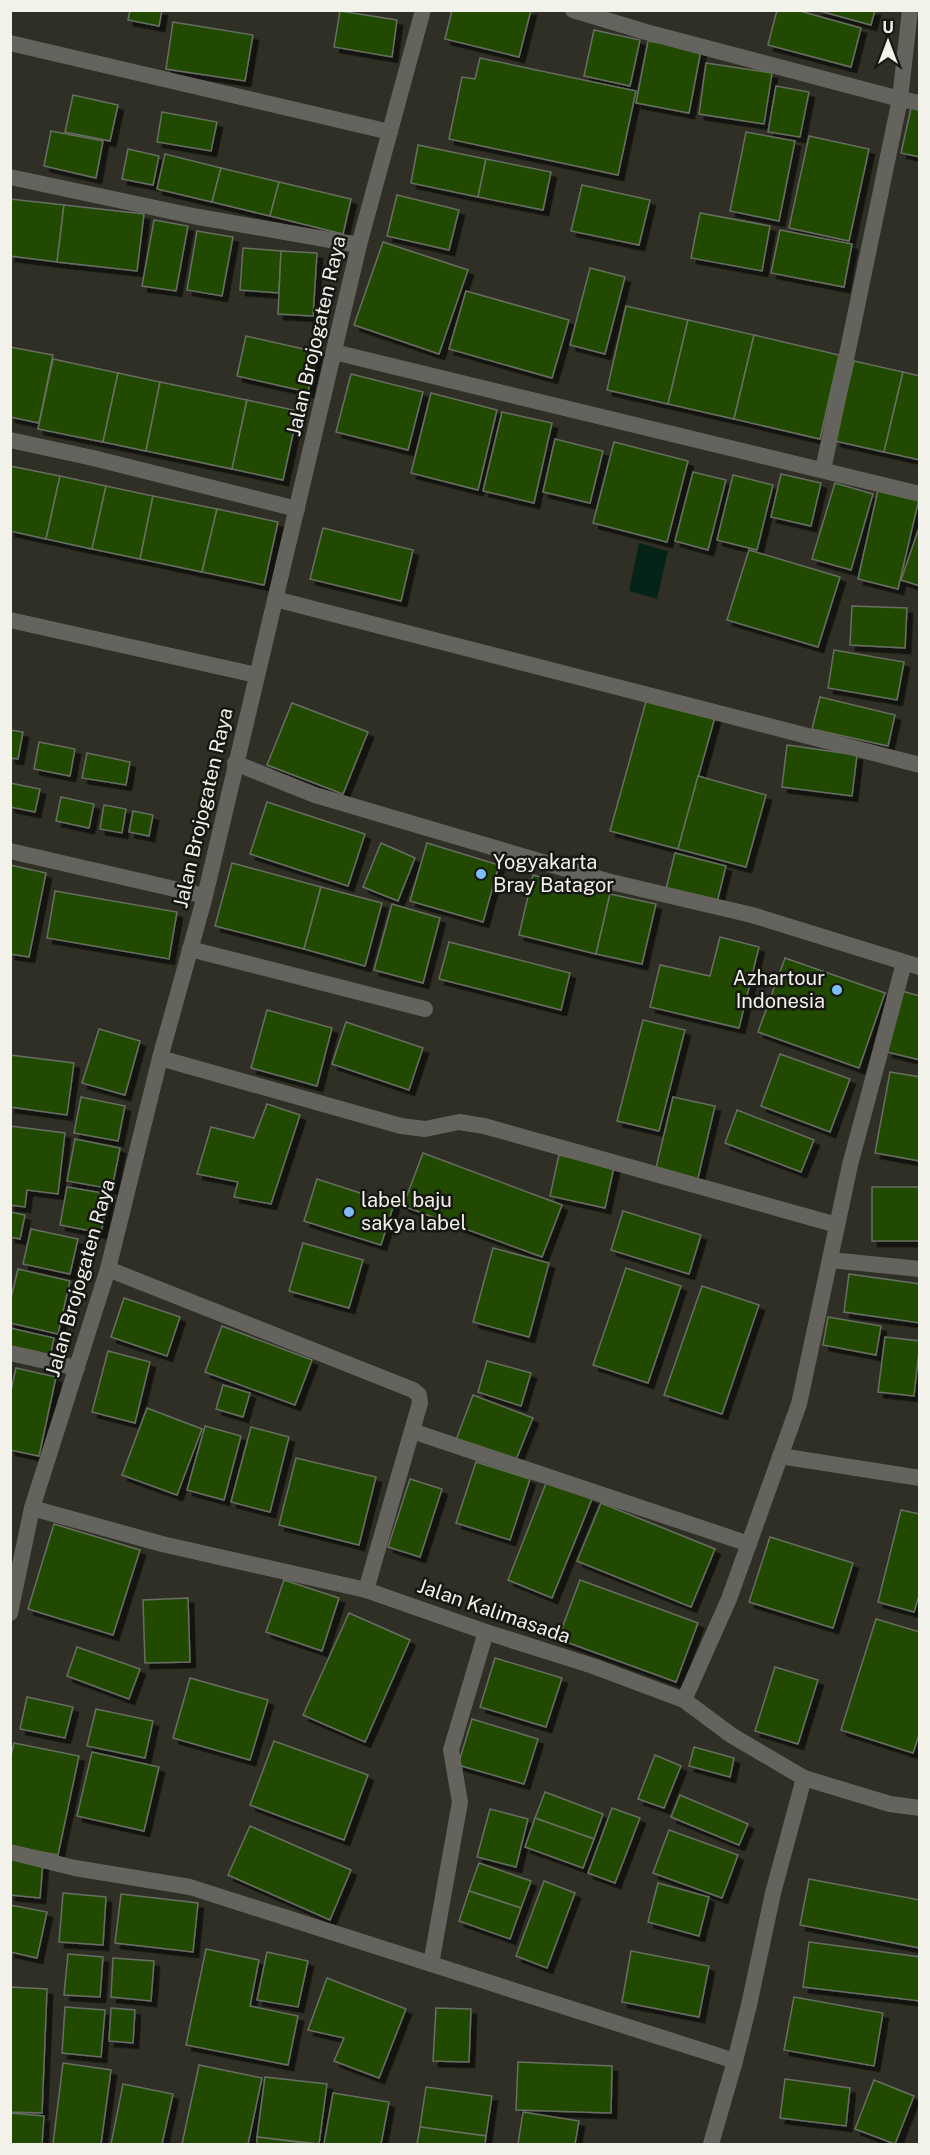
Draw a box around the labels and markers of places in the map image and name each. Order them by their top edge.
place label: Yogyakarta Bray Batagor [493,850,614,897]
marker: Yogyakarta Bray Batagor [474,867,488,881]
place label: Azhartour Indonesia [733,966,825,1013]
marker: Azhartour Indonesia [830,983,844,997]
place label: label baju sakya label [361,1188,466,1235]
marker: label baju sakya label [342,1205,356,1219]

